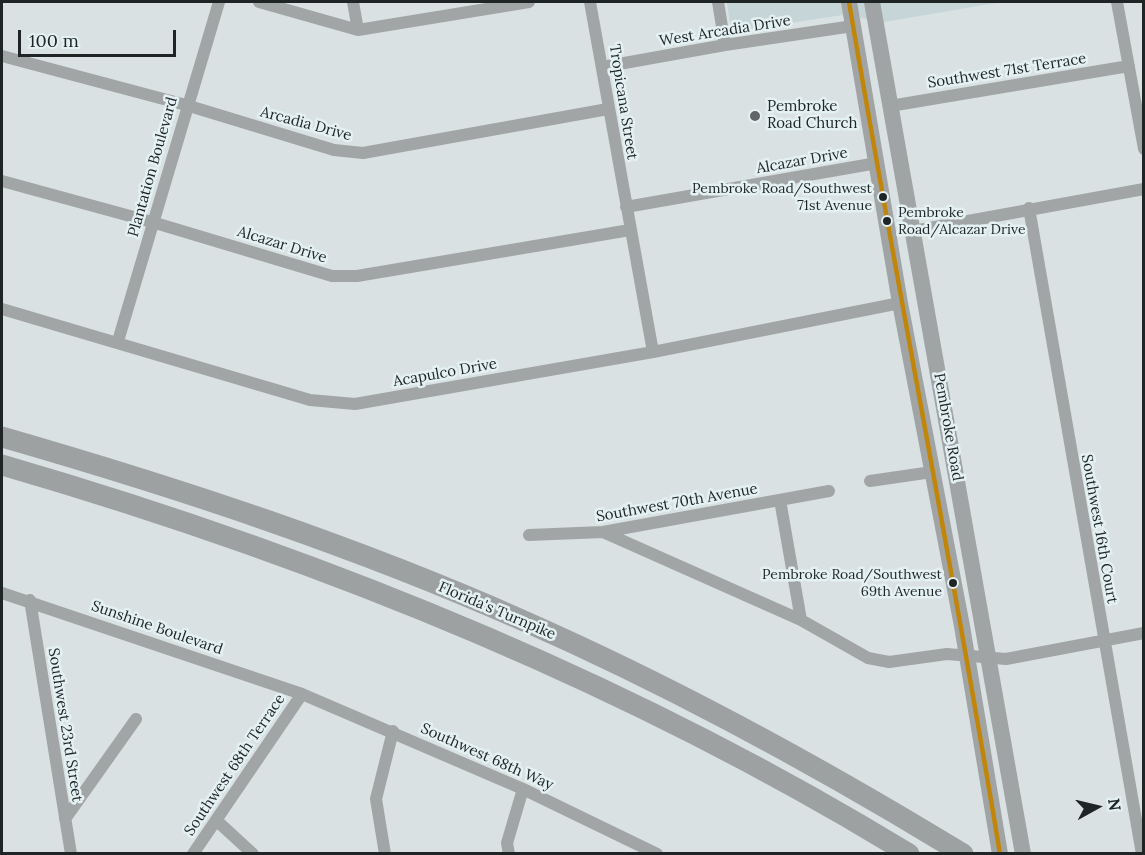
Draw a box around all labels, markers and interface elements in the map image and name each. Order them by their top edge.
street label: West Arcadia Drive [658,12,792,50]
scale bar [21,18,178,56]
text: 100 m [29,29,79,52]
street label: Tropicana Street [605,43,641,161]
street label: Southwest 71st Terrace [926,50,1088,92]
street label: Plantation Boulevard [124,95,182,239]
place label: Pembroke Road Church [767,98,858,133]
street label: Arcadia Drive [258,103,354,145]
marker: Pembroke Road Church [748,109,762,123]
street label: Alcazar Drive [755,144,849,178]
place label: Pembroke Road/Southwest 71st Avenue [692,181,872,214]
marker: Pembroke Road/Southwest 71st Avenue [877,191,889,203]
place label: Pembroke Road/Alcazar Drive [898,205,1026,238]
marker: Pembroke Road/Alcazar Drive [881,215,893,227]
street label: Alcazar Drive [235,223,329,267]
street label: Acapulco Drive [392,355,498,391]
street label: Pembroke Road [930,372,966,482]
street label: Southwest 16th Court [1077,453,1121,605]
street label: Southwest 70th Avenue [595,480,759,526]
place label: Pembroke Road/Southwest 69th Avenue [762,567,942,600]
marker: Pembroke Road/Southwest 69th Avenue [947,577,959,589]
street label: Florida's Turnpike [436,578,558,644]
street label: Sunshine Boulevard [89,597,225,659]
street label: Southwest 23rd Street [44,647,86,803]
street label: Southwest 68th Terrace [181,691,289,839]
street label: Southwest 68th Way [418,720,556,794]
north arrow [1067,777,1127,837]
text: N [1104,797,1126,812]

